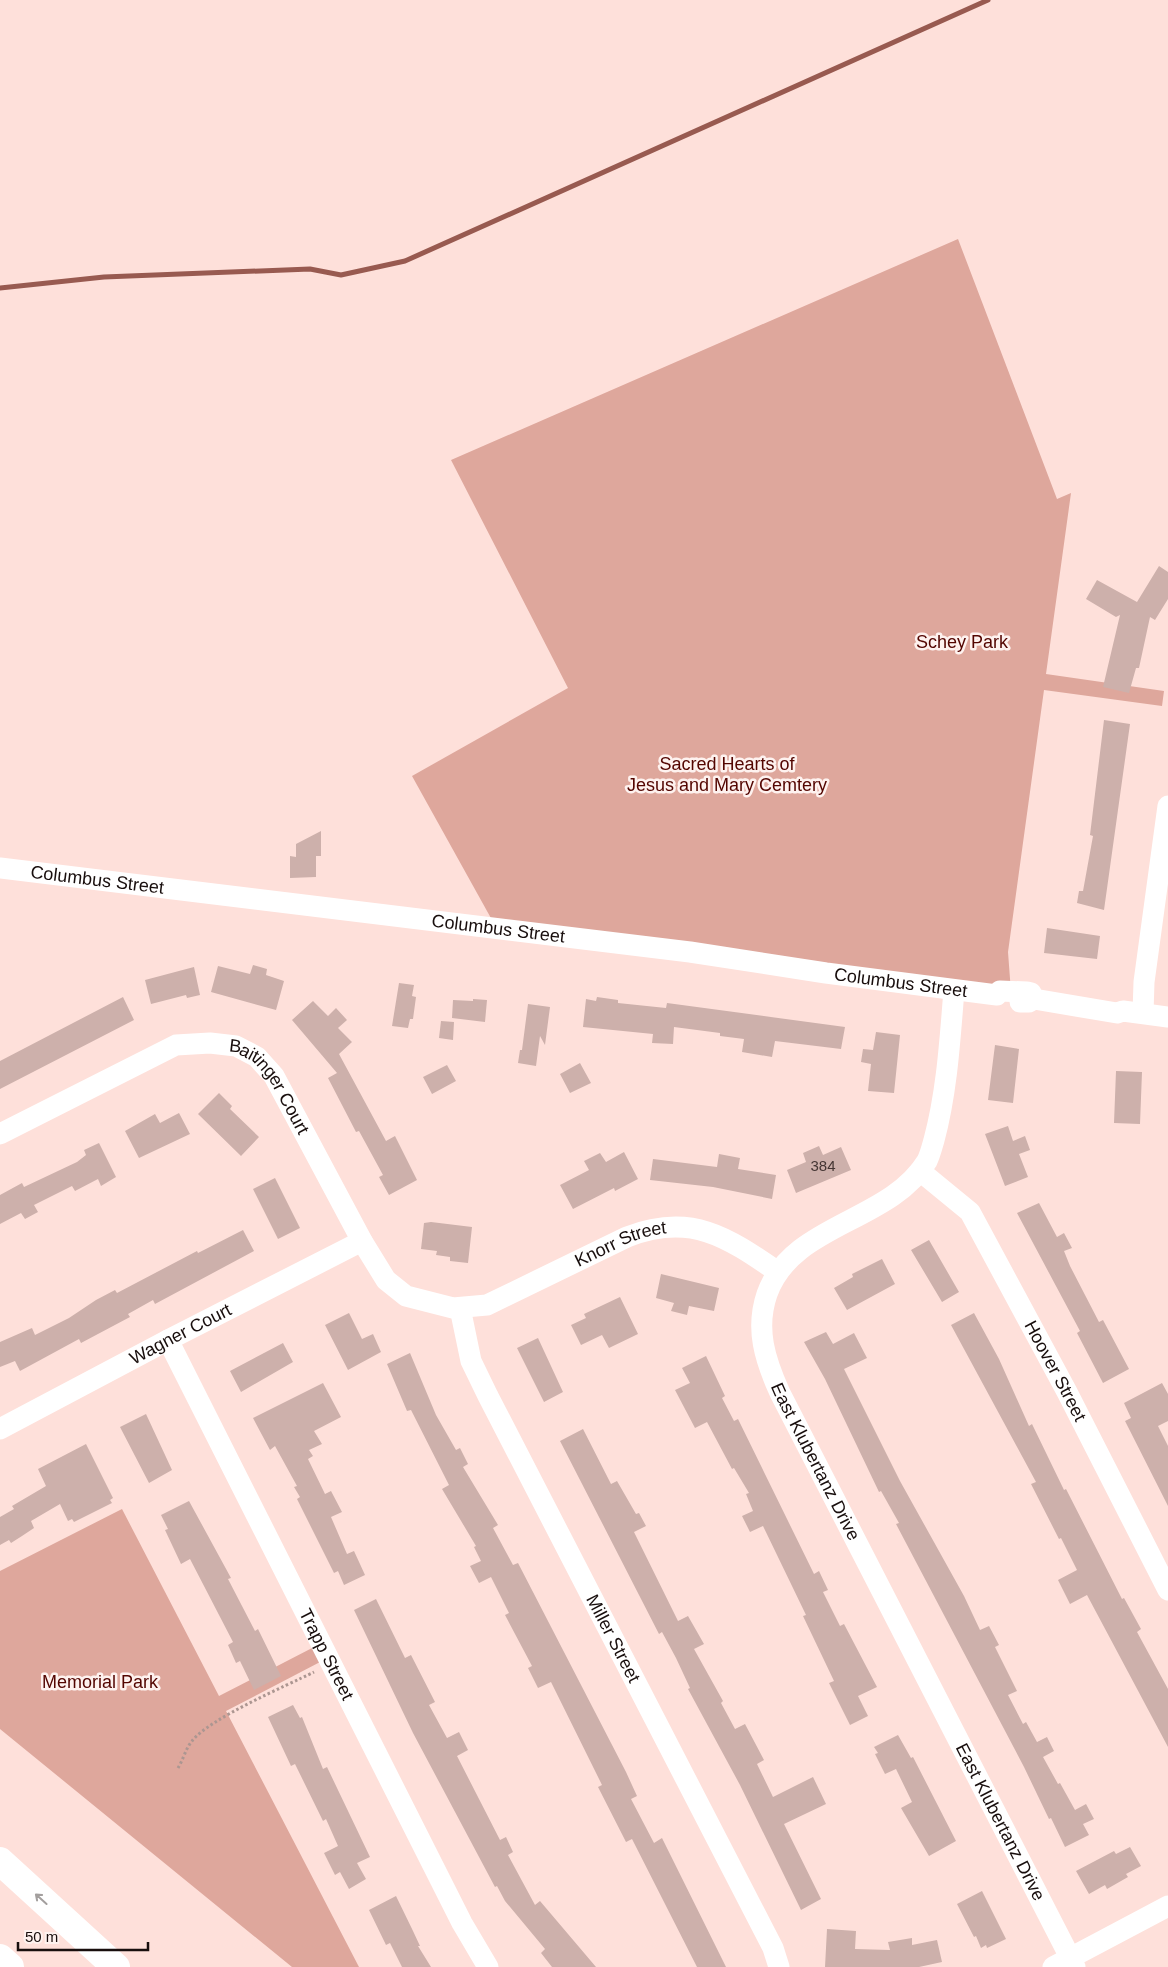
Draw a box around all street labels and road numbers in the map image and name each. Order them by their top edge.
street label: Columbus Street [29,862,165,898]
street label: Columbus Street [431,911,566,947]
street label: Columbus Street [833,964,968,1001]
street label: Baitinger Court [228,1035,313,1138]
street label: Knorr Street [571,1217,667,1271]
street label: Wagner Court [126,1299,235,1368]
street label: Hoover Street [1020,1317,1090,1425]
street label: East Klubertanz Drive [767,1380,864,1544]
street label: Miller Street [582,1591,644,1686]
street label: Trapp Street [295,1605,358,1703]
street label: East Klubertanz Drive [952,1740,1049,1904]

